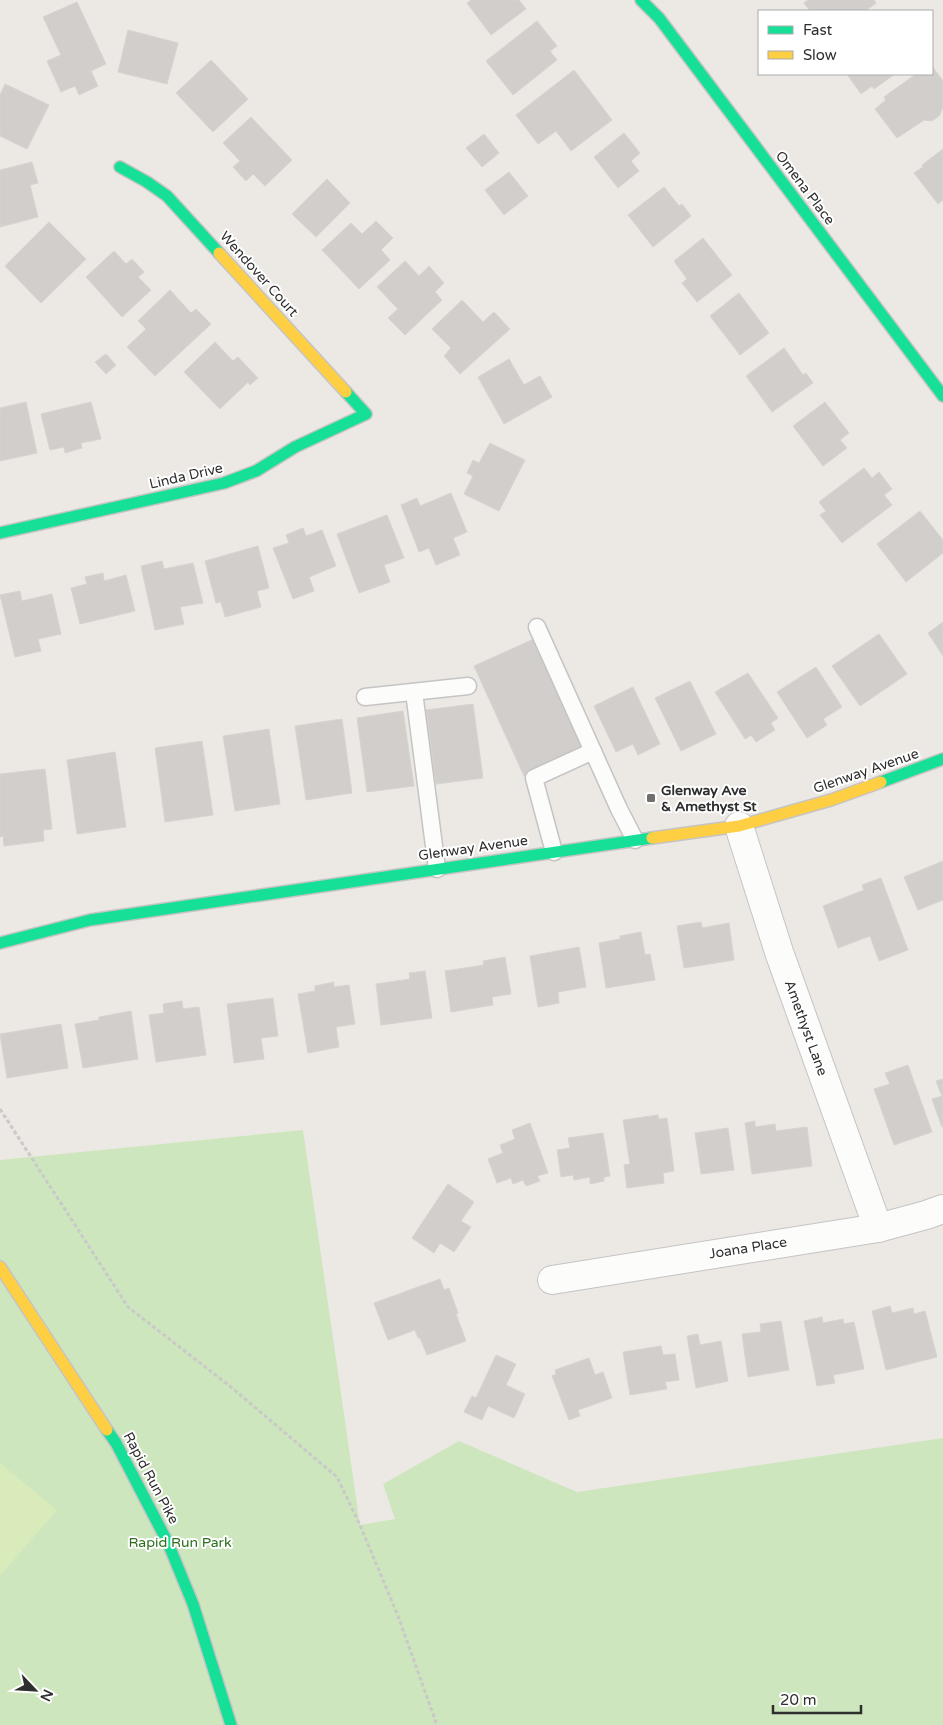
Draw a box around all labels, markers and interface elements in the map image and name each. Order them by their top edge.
legend [758,10,933,75]
text: Fast [803,21,833,39]
text: Slow [803,46,837,64]
street label: Omena Place [772,148,838,228]
street label: Wendover Court [216,228,302,321]
street label: Linda Drive [148,459,224,493]
street label: Glenway Avenue [811,745,921,797]
place label: Glenway Ave & Amethyst St [661,782,757,815]
marker: Glenway Ave & Amethyst St [645,792,657,804]
street label: Glenway Avenue [417,832,529,864]
street label: Amethyst Lane [781,978,831,1078]
street label: Joana Place [708,1233,788,1263]
street label: Rapid Run Pike [120,1429,182,1527]
park label: Rapid Run Park [128,1534,232,1551]
north arrow [10,1665,60,1715]
scale bar [773,1682,860,1714]
text: N [36,1687,56,1704]
text: 20 m [780,1691,817,1709]

